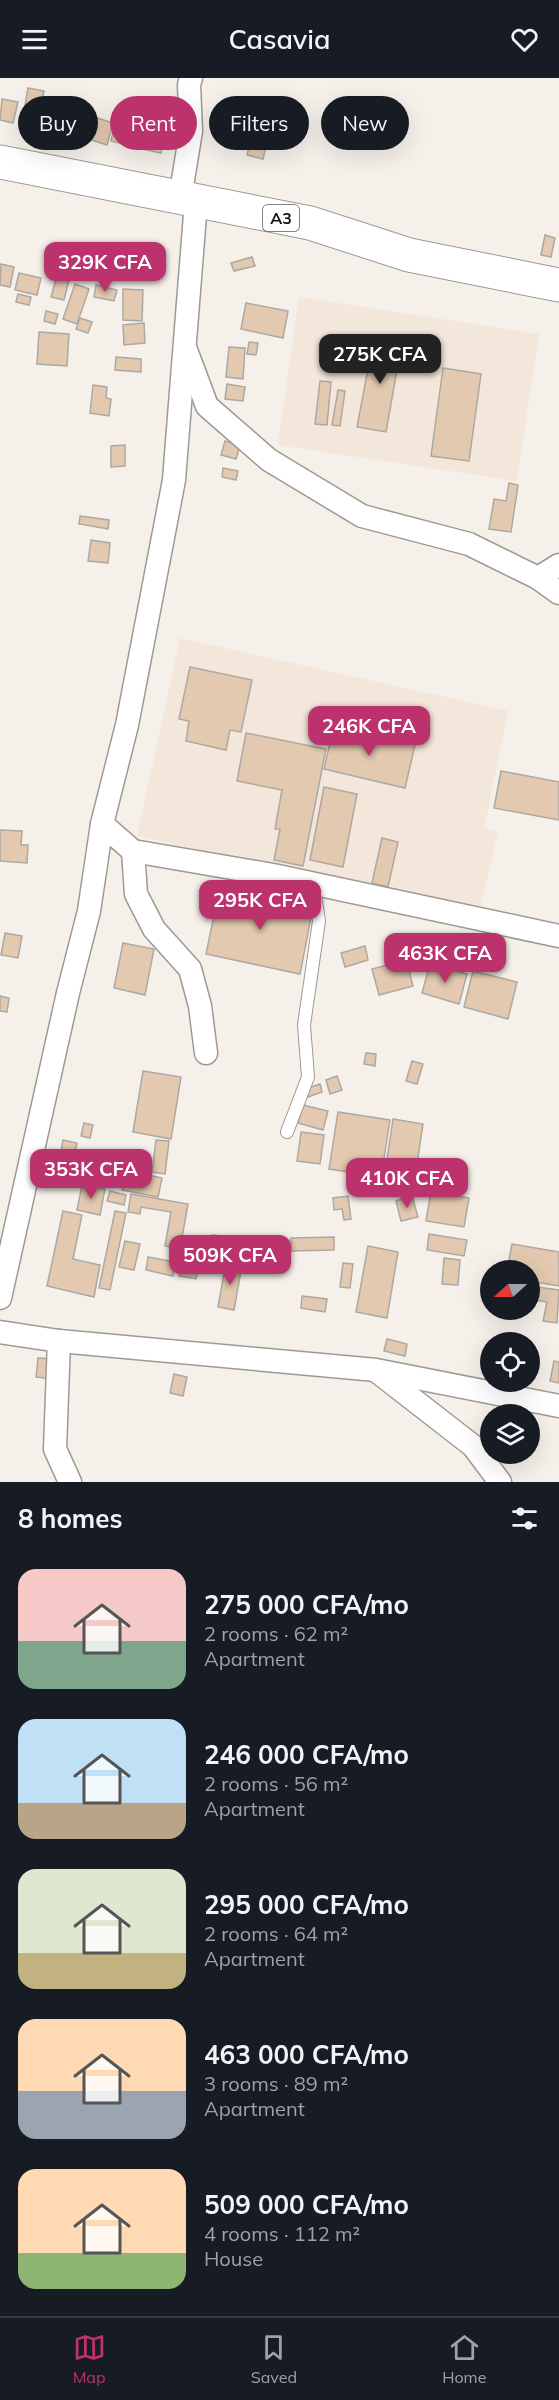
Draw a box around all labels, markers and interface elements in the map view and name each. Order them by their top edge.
text: Casavia [229,22,330,56]
icon: menu [18,23,51,56]
icon: heart [508,23,541,56]
chip: Buy [18,96,98,150]
chip: Rent [110,96,197,150]
chip: Filters [209,96,309,150]
chip: New [321,96,409,150]
road number: A3 [263,205,299,231]
pin: 329K CFA [43,242,167,293]
text: 329K CFA [58,249,152,274]
pin: 275K CFA [318,334,442,385]
text: 275K CFA [333,341,427,366]
pin: 246K CFA [307,706,431,757]
text: 246K CFA [322,713,416,738]
pin: 295K CFA [198,880,322,931]
text: 295K CFA [213,887,307,912]
pin: 463K CFA [383,933,507,984]
text: 463K CFA [398,940,492,965]
pin: 353K CFA [29,1149,153,1200]
text: 353K CFA [44,1156,138,1181]
pin: 410K CFA [345,1158,469,1209]
text: 410K CFA [360,1165,454,1190]
pin: 509K CFA [168,1235,292,1286]
text: 509K CFA [183,1242,277,1267]
north arrow [480,1260,540,1320]
map controls [480,1260,540,1464]
button: locate [480,1332,540,1392]
button: layers [480,1404,540,1464]
text: 8 homes [18,1502,122,1535]
icon: filters [508,1502,541,1535]
text: 275 000 CFA/mo [204,1588,409,1621]
icon: home [66,1593,138,1665]
text: 2 rooms · 62 m² [204,1621,348,1646]
text: Apartment [204,1646,305,1671]
text: 246 000 CFA/mo [204,1738,409,1771]
icon: home [66,1743,138,1815]
text: 2 rooms · 56 m² [204,1771,348,1796]
text: Apartment [204,1796,305,1821]
text: 295 000 CFA/mo [204,1888,409,1921]
icon: home [66,1893,138,1965]
text: 2 rooms · 64 m² [204,1921,348,1946]
text: Apartment [204,1946,305,1971]
text: 463 000 CFA/mo [204,2038,409,2071]
icon: home [66,2043,138,2115]
text: 3 rooms · 89 m² [204,2071,348,2096]
text: Apartment [204,2096,305,2121]
text: 509 000 CFA/mo [204,2188,409,2221]
icon: home [66,2193,138,2265]
text: 4 rooms · 112 m² [204,2221,360,2246]
text: House [204,2246,263,2271]
tab: Map [73,2331,106,2387]
tab: Saved [251,2331,297,2387]
tab: Home [442,2331,486,2387]

